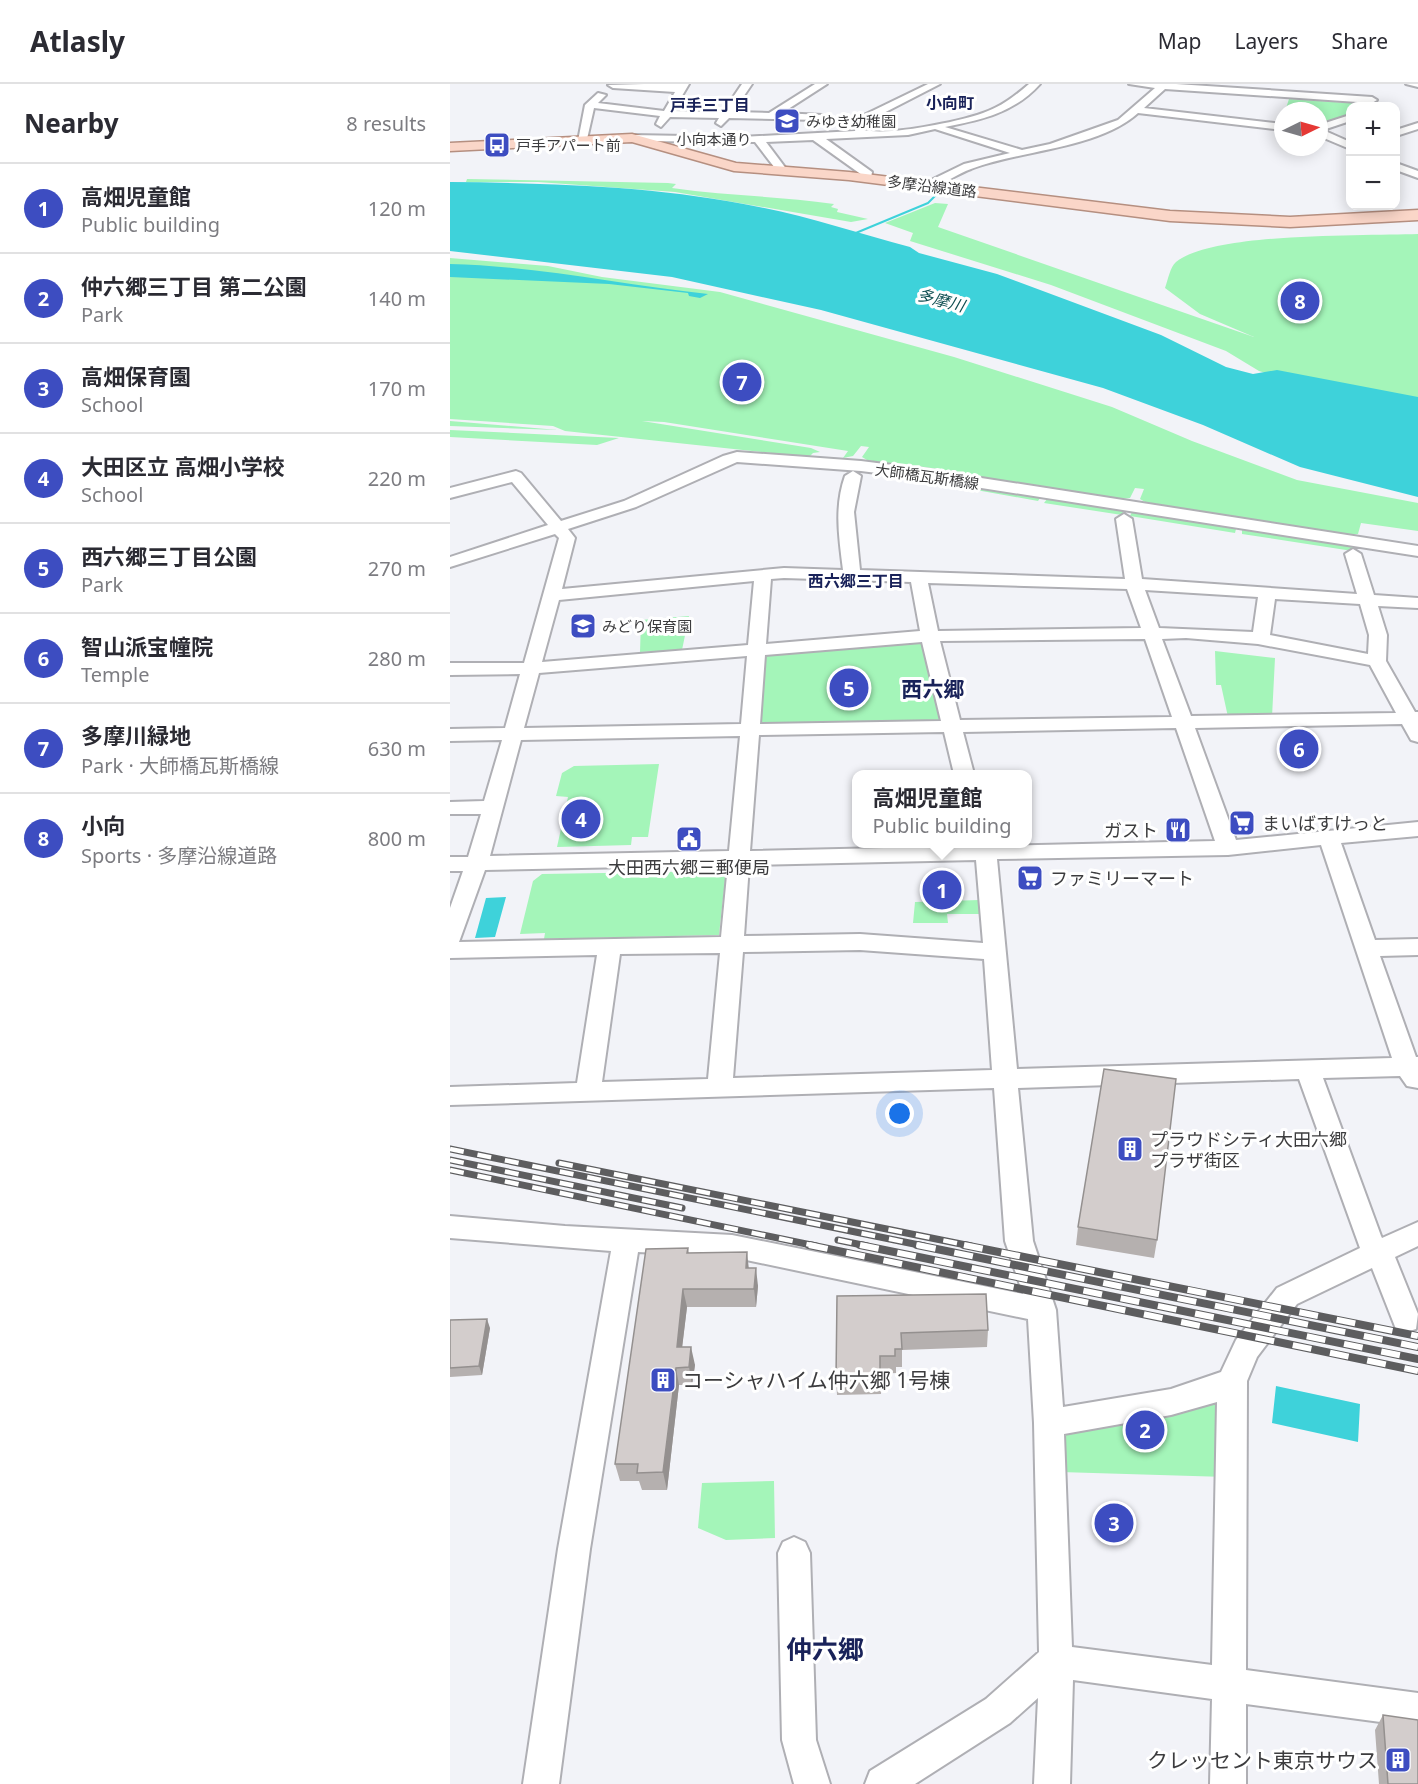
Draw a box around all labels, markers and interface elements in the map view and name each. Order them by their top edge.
text: Atlasly [30,22,125,60]
text: Map [1158,27,1202,55]
text: Layers [1235,27,1299,55]
text: Share [1332,27,1388,55]
district label: 小向町 [926,92,974,114]
district label: 戸手三丁目 [670,94,750,116]
north arrow [1274,102,1328,156]
map controls [1346,102,1400,210]
button: + [1346,102,1400,156]
text: Nearby [24,105,119,141]
school or university icon: みゆき幼稚園 [772,106,802,136]
text: 8 results [346,110,426,137]
place label: みゆき幼稚園 [806,111,896,131]
street label: 小向本通り [676,129,752,149]
bus stop icon: 戸手アパート前 [482,130,512,160]
place label: 戸手アパート前 [516,135,621,155]
button: − [1346,156,1400,210]
street label: 多摩沿線道路 [886,171,978,201]
text: 高畑児童館 [81,181,191,211]
text: 1 [38,195,49,222]
text: 120 m [368,195,426,222]
text: Public building [81,211,220,238]
text: 仲六郷三丁目 第二公園 [81,271,307,301]
pin: 8 [1280,278,1320,324]
water label: 多摩川 [915,283,969,317]
text: 2 [38,285,49,312]
text: 140 m [368,285,426,312]
text: Park [81,301,123,328]
pin: 7 [722,360,762,404]
text: 高畑保育園 [81,361,191,391]
text: 3 [38,375,49,402]
text: 170 m [368,375,426,402]
text: School [81,391,143,418]
text: 大田区立 高畑小学校 [81,451,285,481]
street label: 大師橋瓦斯橋線 [874,459,980,493]
text: 4 [38,465,49,492]
text: 220 m [368,465,426,492]
text: School [81,481,143,508]
text: 西六郷三丁目公園 [81,541,257,571]
text: 5 [38,555,49,582]
text: 270 m [368,555,426,582]
district label: 西六郷三丁目 [808,570,904,592]
text: Park [81,571,123,598]
school or university icon: みどり保育園 [568,611,598,641]
place label: みどり保育園 [602,616,692,636]
text: 智山派宝幢院 [81,631,213,661]
text: 6 [38,645,49,672]
text: 280 m [368,645,426,672]
text: Temple [81,661,149,688]
pin: 5 [830,666,868,710]
district label: 西六郷 [902,675,965,703]
text: 多摩川緑地 [81,720,191,750]
pin: 6 [1280,726,1318,772]
text: 7 [38,735,49,762]
text: 630 m [368,735,426,762]
text: Park · 大師橋瓦斯橋線 [81,752,279,779]
popup [852,770,1032,848]
text: 高畑児童館 [873,782,983,812]
pin: 4 [562,796,600,842]
supermarket icon: まいばすけっと [1227,808,1257,838]
text: 小向 [81,810,125,840]
place label: まいばすけっと [1262,811,1388,835]
text: Public building [873,812,1011,839]
restaurant icon: ガスト [1163,815,1193,845]
place label: ガスト [1104,818,1158,842]
public building icon: 大田西六郷三郵便局 [674,824,704,854]
text: 8 [38,825,49,852]
text: 800 m [368,825,426,852]
text: Sports · 多摩沿線道路 [81,842,277,869]
place label: 大田西六郷三郵便局 [608,855,770,879]
supermarket icon: ファミリーマート [1015,863,1045,893]
place label: ファミリーマート [1050,866,1194,890]
pin: 1 [922,868,962,912]
your location [885,1099,914,1128]
place label: プラウドシティ大田六郷 プラザ街区 [1150,1127,1347,1172]
building icon: プラウドシティ大田六郷 プラザ街区 [1115,1134,1145,1164]
building icon: コーシャハイム仲六郷 1号棟 [648,1365,678,1395]
place label: コーシャハイム仲六郷 1号棟 [682,1366,950,1394]
pin: 2 [1126,1408,1164,1452]
pin: 3 [1094,1500,1134,1546]
district label: 仲六郷 [786,1631,864,1667]
building icon: クレッセント東京サウス [1383,1745,1413,1775]
place label: クレッセント東京サウス [1147,1746,1378,1774]

